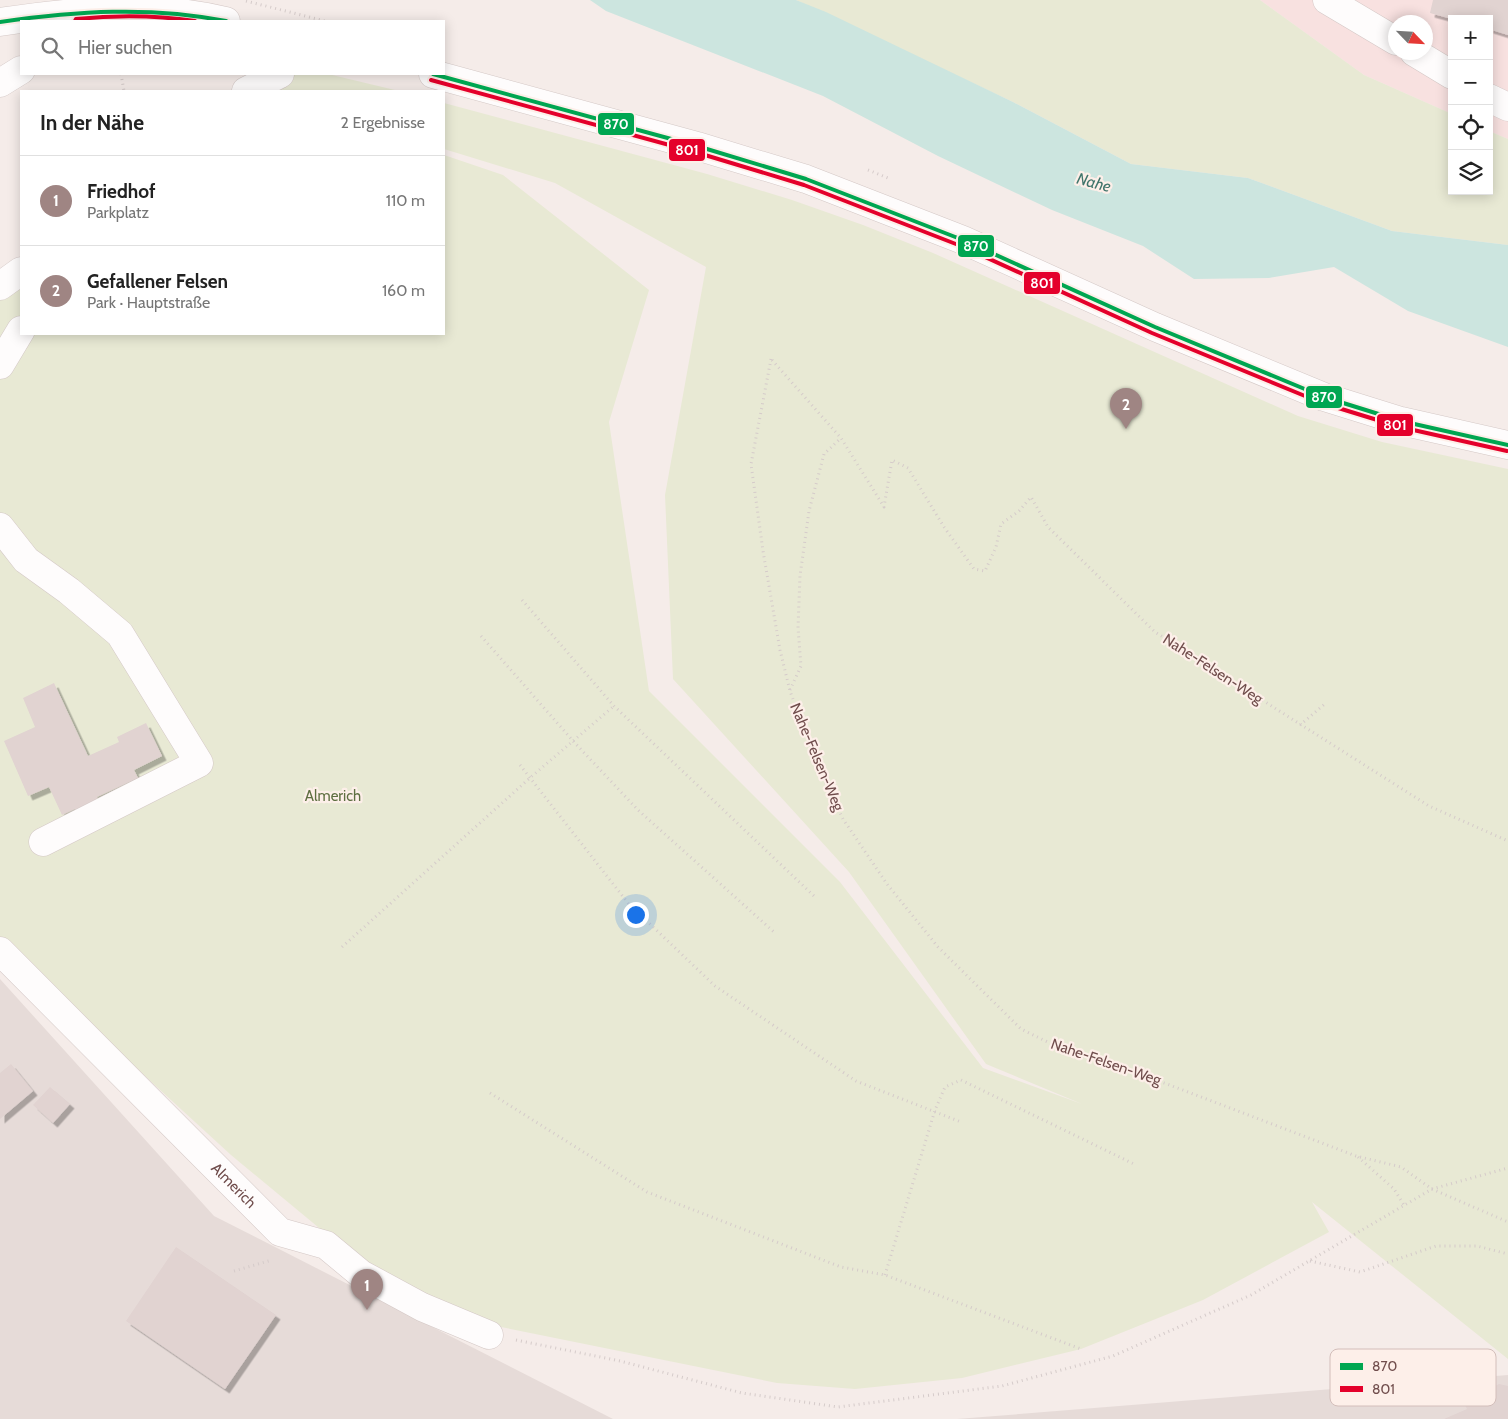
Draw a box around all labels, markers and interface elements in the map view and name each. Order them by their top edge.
north arrow [1388,15,1433,60]
map controls [1448,15,1493,195]
button: + [1448,15,1493,60]
search box [20,20,445,75]
icon: search [38,34,66,62]
text: Hier suchen [78,36,172,59]
button: − [1448,60,1493,105]
button: locate [1448,105,1493,150]
text: In der Nähe [40,110,144,135]
line badge: 870 [597,112,635,136]
text: 2 Ergebnisse [341,113,425,132]
text: 870 [603,115,629,133]
line badge: 801 [668,138,706,162]
text: 801 [675,141,699,159]
button: layers [1448,150,1493,195]
water label: Nahe [1075,169,1113,196]
text: Friedhof [87,180,155,203]
text: 1 [53,191,59,210]
text: 110 m [386,191,425,210]
text: Parkplatz [87,203,149,222]
line badge: 870 [957,234,995,258]
text: 870 [963,237,989,255]
text: Gefallener Felsen [87,270,228,293]
line badge: 801 [1023,271,1061,295]
text: 801 [1030,274,1054,292]
text: 2 [52,281,60,300]
text: 160 m [382,281,425,300]
text: Park · Hauptstraße [87,293,210,312]
line badge: 870 [1305,385,1343,409]
pin: 2 [1110,388,1142,429]
text: 870 [1311,388,1337,406]
line badge: 801 [1376,413,1414,437]
text: 801 [1383,416,1407,434]
street label: Nahe-Felsen-Weg [1160,630,1267,708]
street label: Nahe-Felsen-Weg [786,700,848,814]
park label: Almerich [305,787,361,805]
your location [623,902,649,928]
street label: Nahe-Felsen-Weg [1048,1035,1164,1089]
street label: Almerich [207,1159,260,1212]
pin: 1 [351,1269,383,1310]
legend [1330,1349,1496,1406]
text: 870 [1372,1357,1397,1375]
text: 801 [1372,1380,1395,1398]

